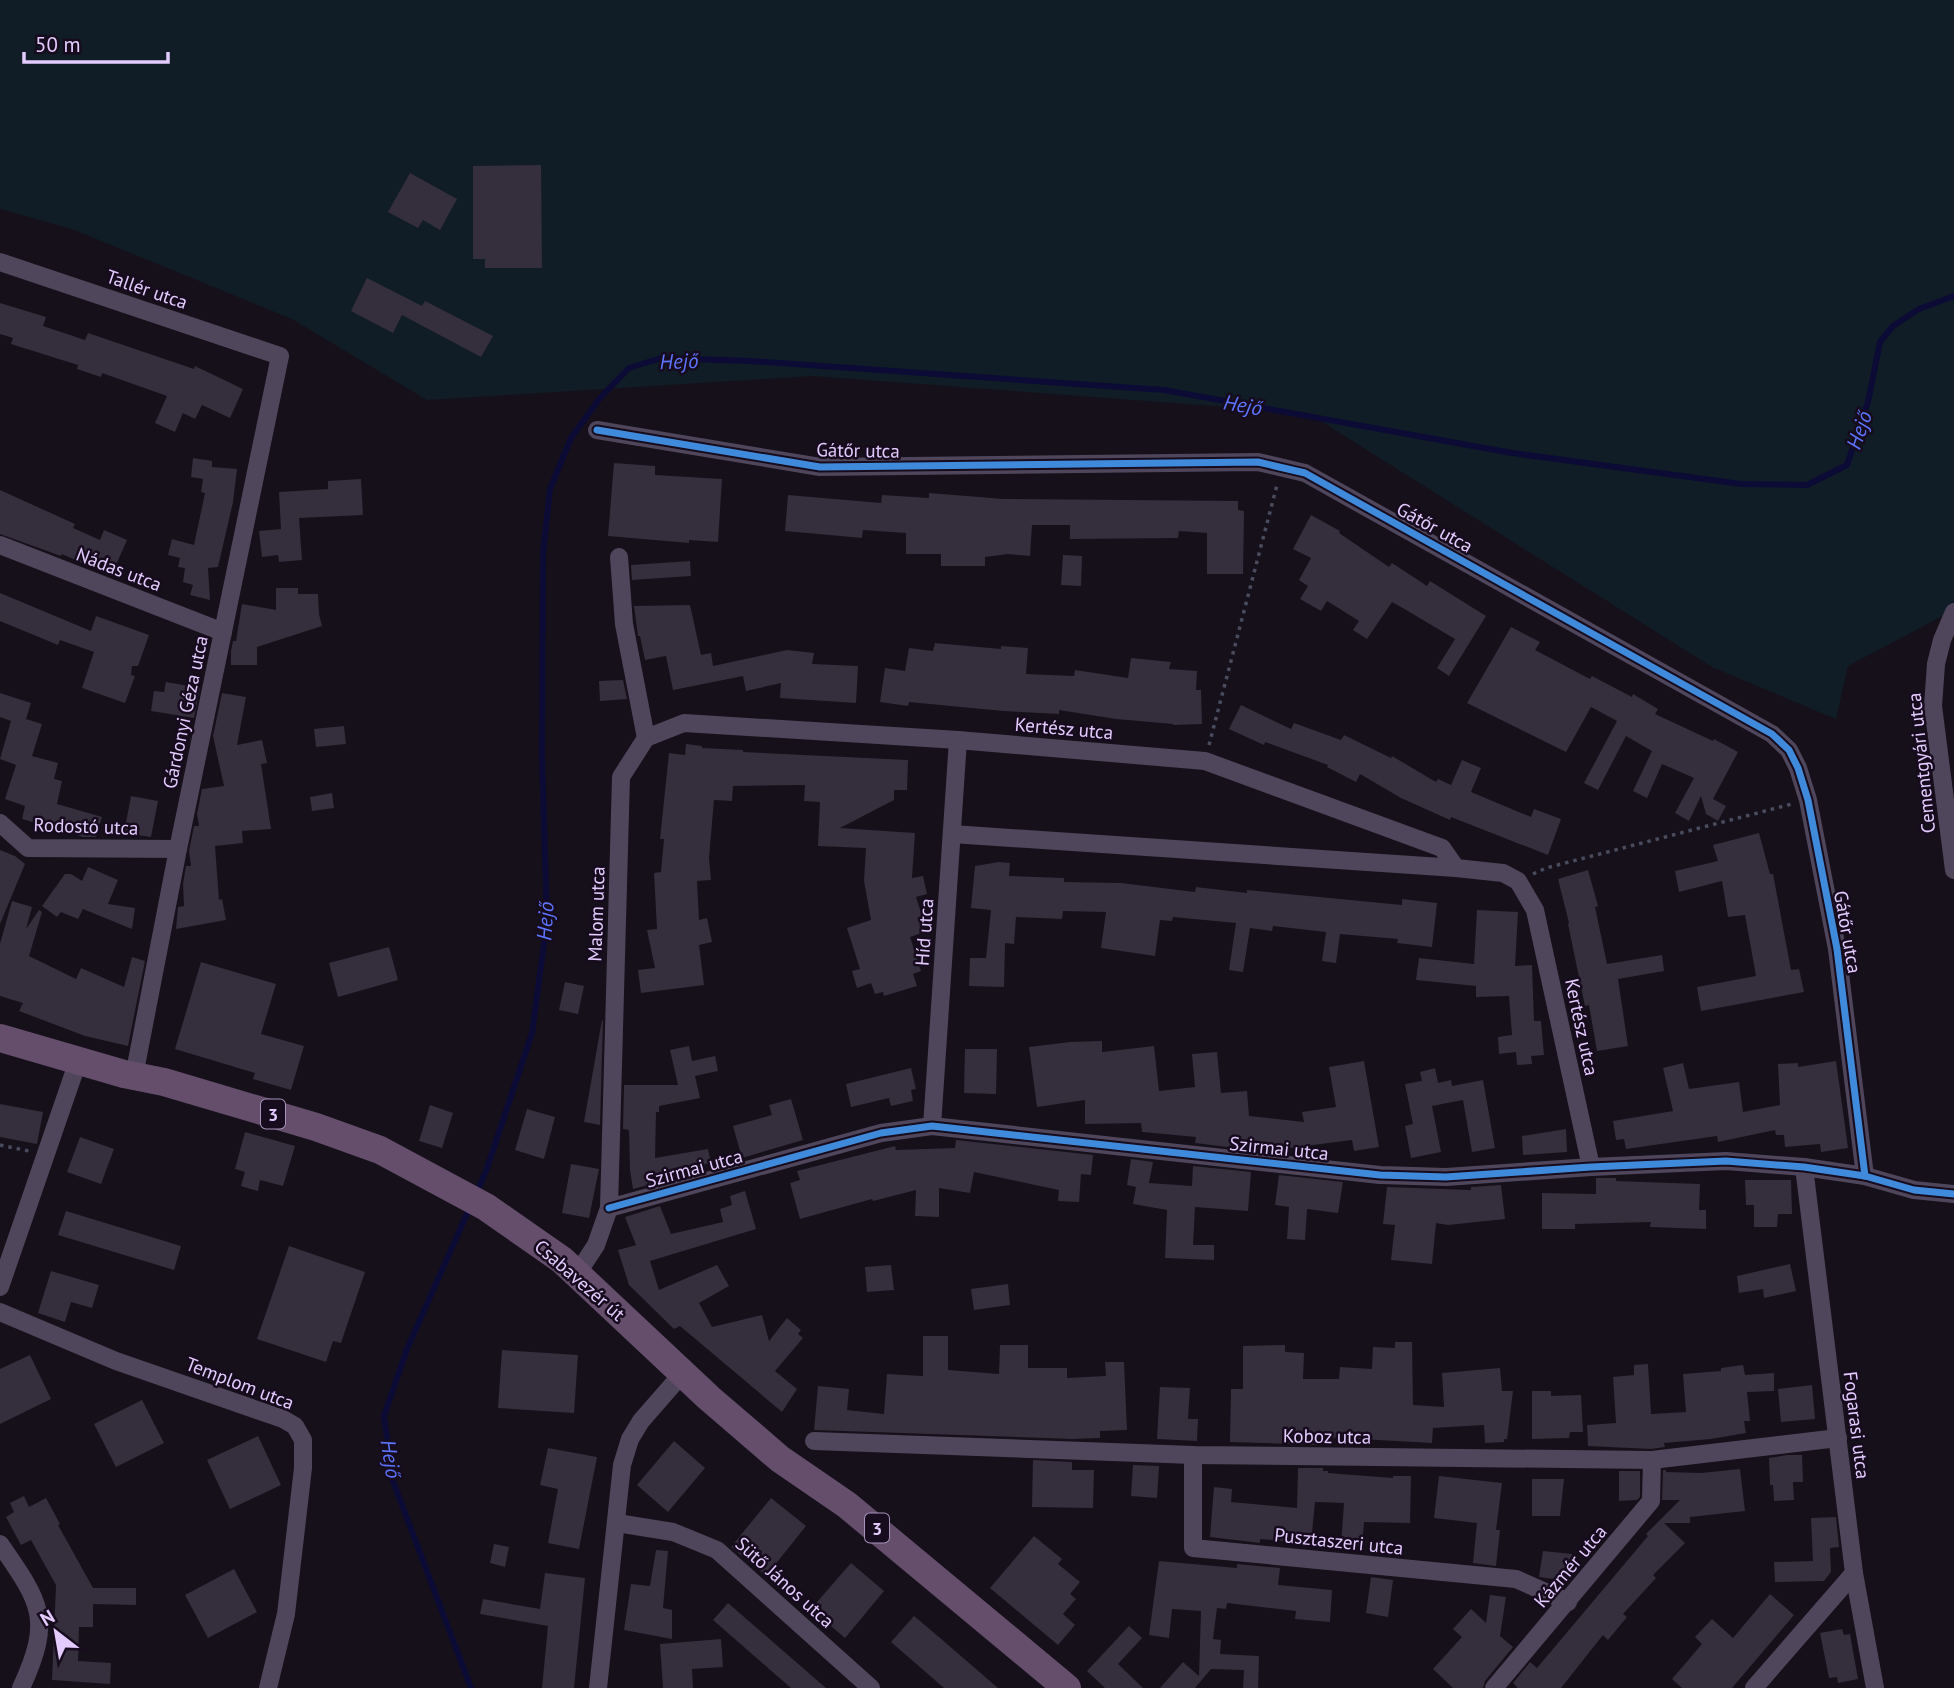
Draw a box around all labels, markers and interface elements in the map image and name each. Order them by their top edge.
scale bar [24,21,168,65]
text: 50 m [35,31,81,58]
street label: Tallér utca [103,264,191,314]
water label: Hejő [659,347,699,375]
water label: Hejő [1222,388,1265,422]
water label: Hejő [1840,407,1878,453]
street label: Gátőr utca [816,437,900,463]
street label: Gátőr utca [1393,496,1477,558]
street label: Nádas utca [73,542,165,596]
street label: Gárdonyi Géza utca [157,633,213,791]
street label: Cementgyári utca [1902,692,1940,834]
street label: Kertész utca [1014,712,1114,744]
street label: Rodostó utca [33,812,139,840]
street label: Malom utca [582,866,610,962]
street label: Gátőr utca [1829,889,1867,975]
street label: Híd utca [910,897,938,967]
water label: Hejő [530,900,560,941]
street label: Kertész utca [1560,976,1604,1078]
road number: 3 [261,1100,285,1128]
street label: Szirmai utca [1228,1131,1330,1165]
street label: Szirmai utca [643,1144,745,1192]
street label: Csabavezér út [530,1234,631,1326]
street label: Templom utca [182,1351,298,1415]
street label: Fogarasi utca [1838,1370,1876,1480]
street label: Koboz utca [1283,1423,1371,1449]
water label: Hejő [375,1438,407,1481]
road number: 3 [865,1513,889,1542]
street label: Kázmér utca [1528,1520,1612,1612]
street label: Pusztaszeri utca [1273,1522,1405,1560]
street label: Sütő János utca [731,1531,839,1633]
north arrow [21,1597,91,1667]
text: N [36,1604,59,1631]

